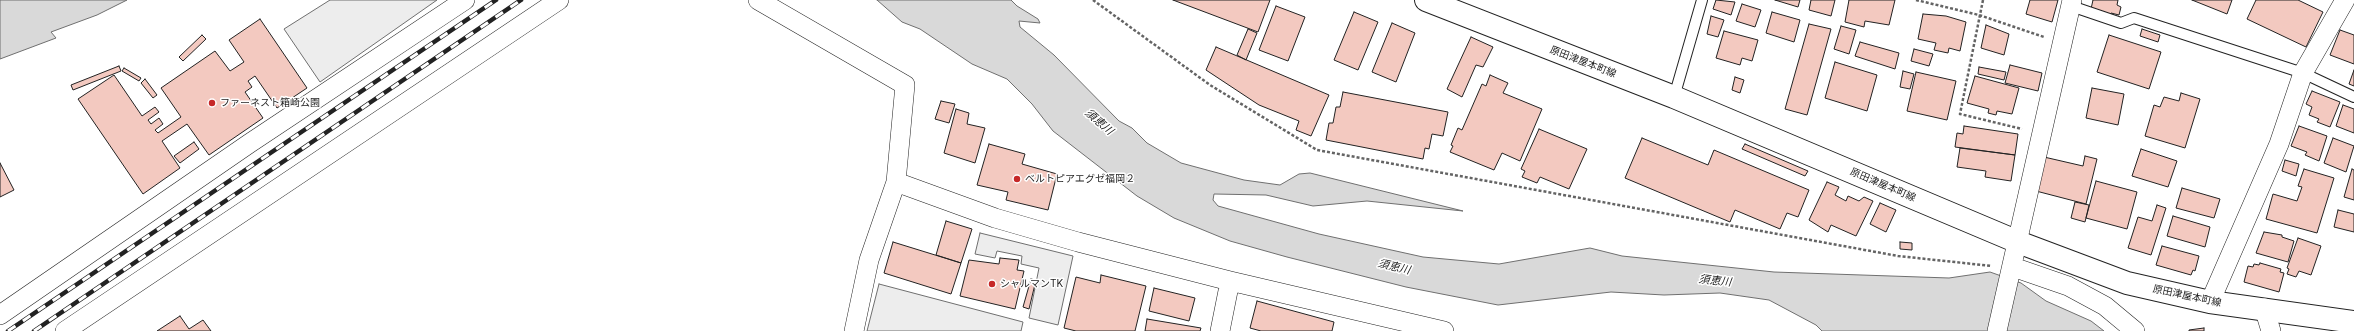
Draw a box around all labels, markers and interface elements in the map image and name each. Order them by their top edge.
street label: 原田津屋本町線 [1548,44,1618,80]
place label: ファーネスト箱崎公園 [220,97,320,109]
marker: ファーネスト箱崎公園 [207,98,217,108]
water label: 須恵川 [1082,106,1116,138]
street label: 原田津屋本町線 [1848,166,1918,204]
place label: ベルトピアエグゼ福岡２ [1025,173,1135,185]
marker: ベルトピアエグゼ福岡２ [1012,174,1022,184]
water label: 須恵川 [1376,257,1412,277]
water label: 須恵川 [1698,273,1732,289]
place label: シャルマンTK [1000,278,1063,290]
marker: シャルマンTK [987,279,997,289]
street label: 原田津屋本町線 [2152,283,2222,309]

